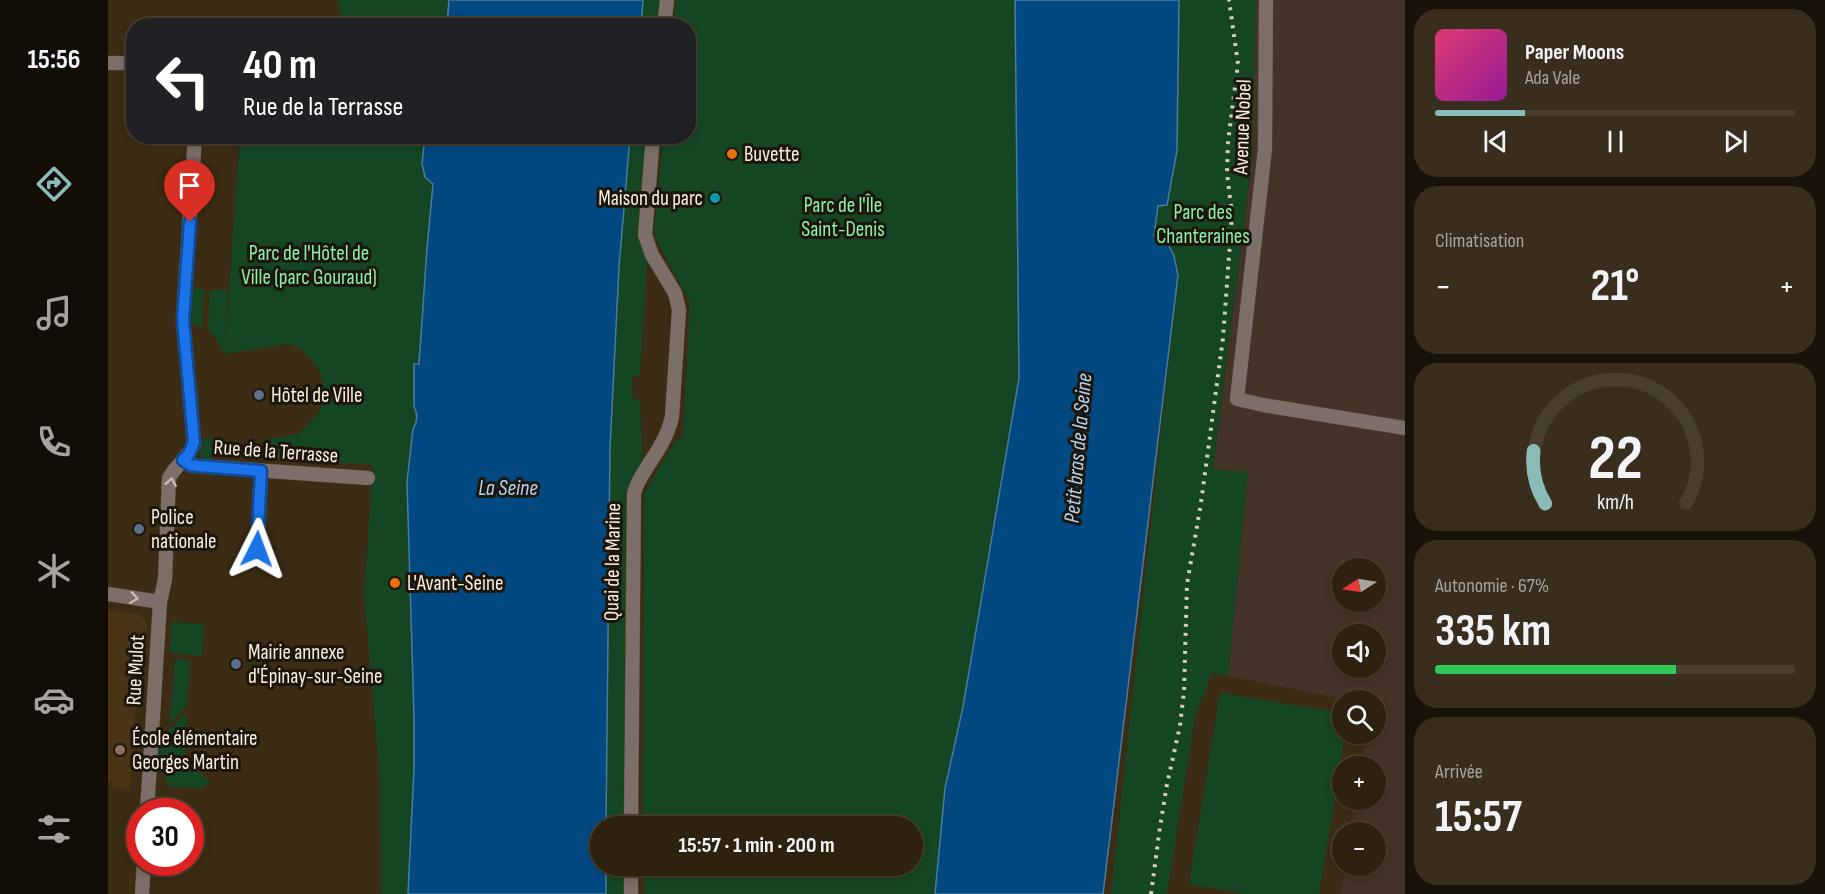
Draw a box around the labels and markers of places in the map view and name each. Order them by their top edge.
place label: Buvette [744,142,800,167]
marker: Buvette [725,147,739,161]
pin [164,160,215,222]
place label: Maison du parc [598,186,703,211]
marker: Maison du parc [708,191,722,205]
place label: Hôtel de Ville [271,383,362,408]
marker: Hôtel de Ville [252,388,266,402]
place label: Police nationale [151,505,217,554]
marker: Police nationale [132,522,146,536]
place label: L'Avant-Seine [407,571,503,596]
marker: L'Avant-Seine [388,576,402,590]
place label: Mairie annexe d'Épinay-sur-Seine [248,640,382,689]
marker: Mairie annexe d'Épinay-sur-Seine [229,657,243,671]
place label: École élémentaire Georges Martin [132,726,258,775]
marker: École élémentaire Georges Martin [113,743,127,757]

